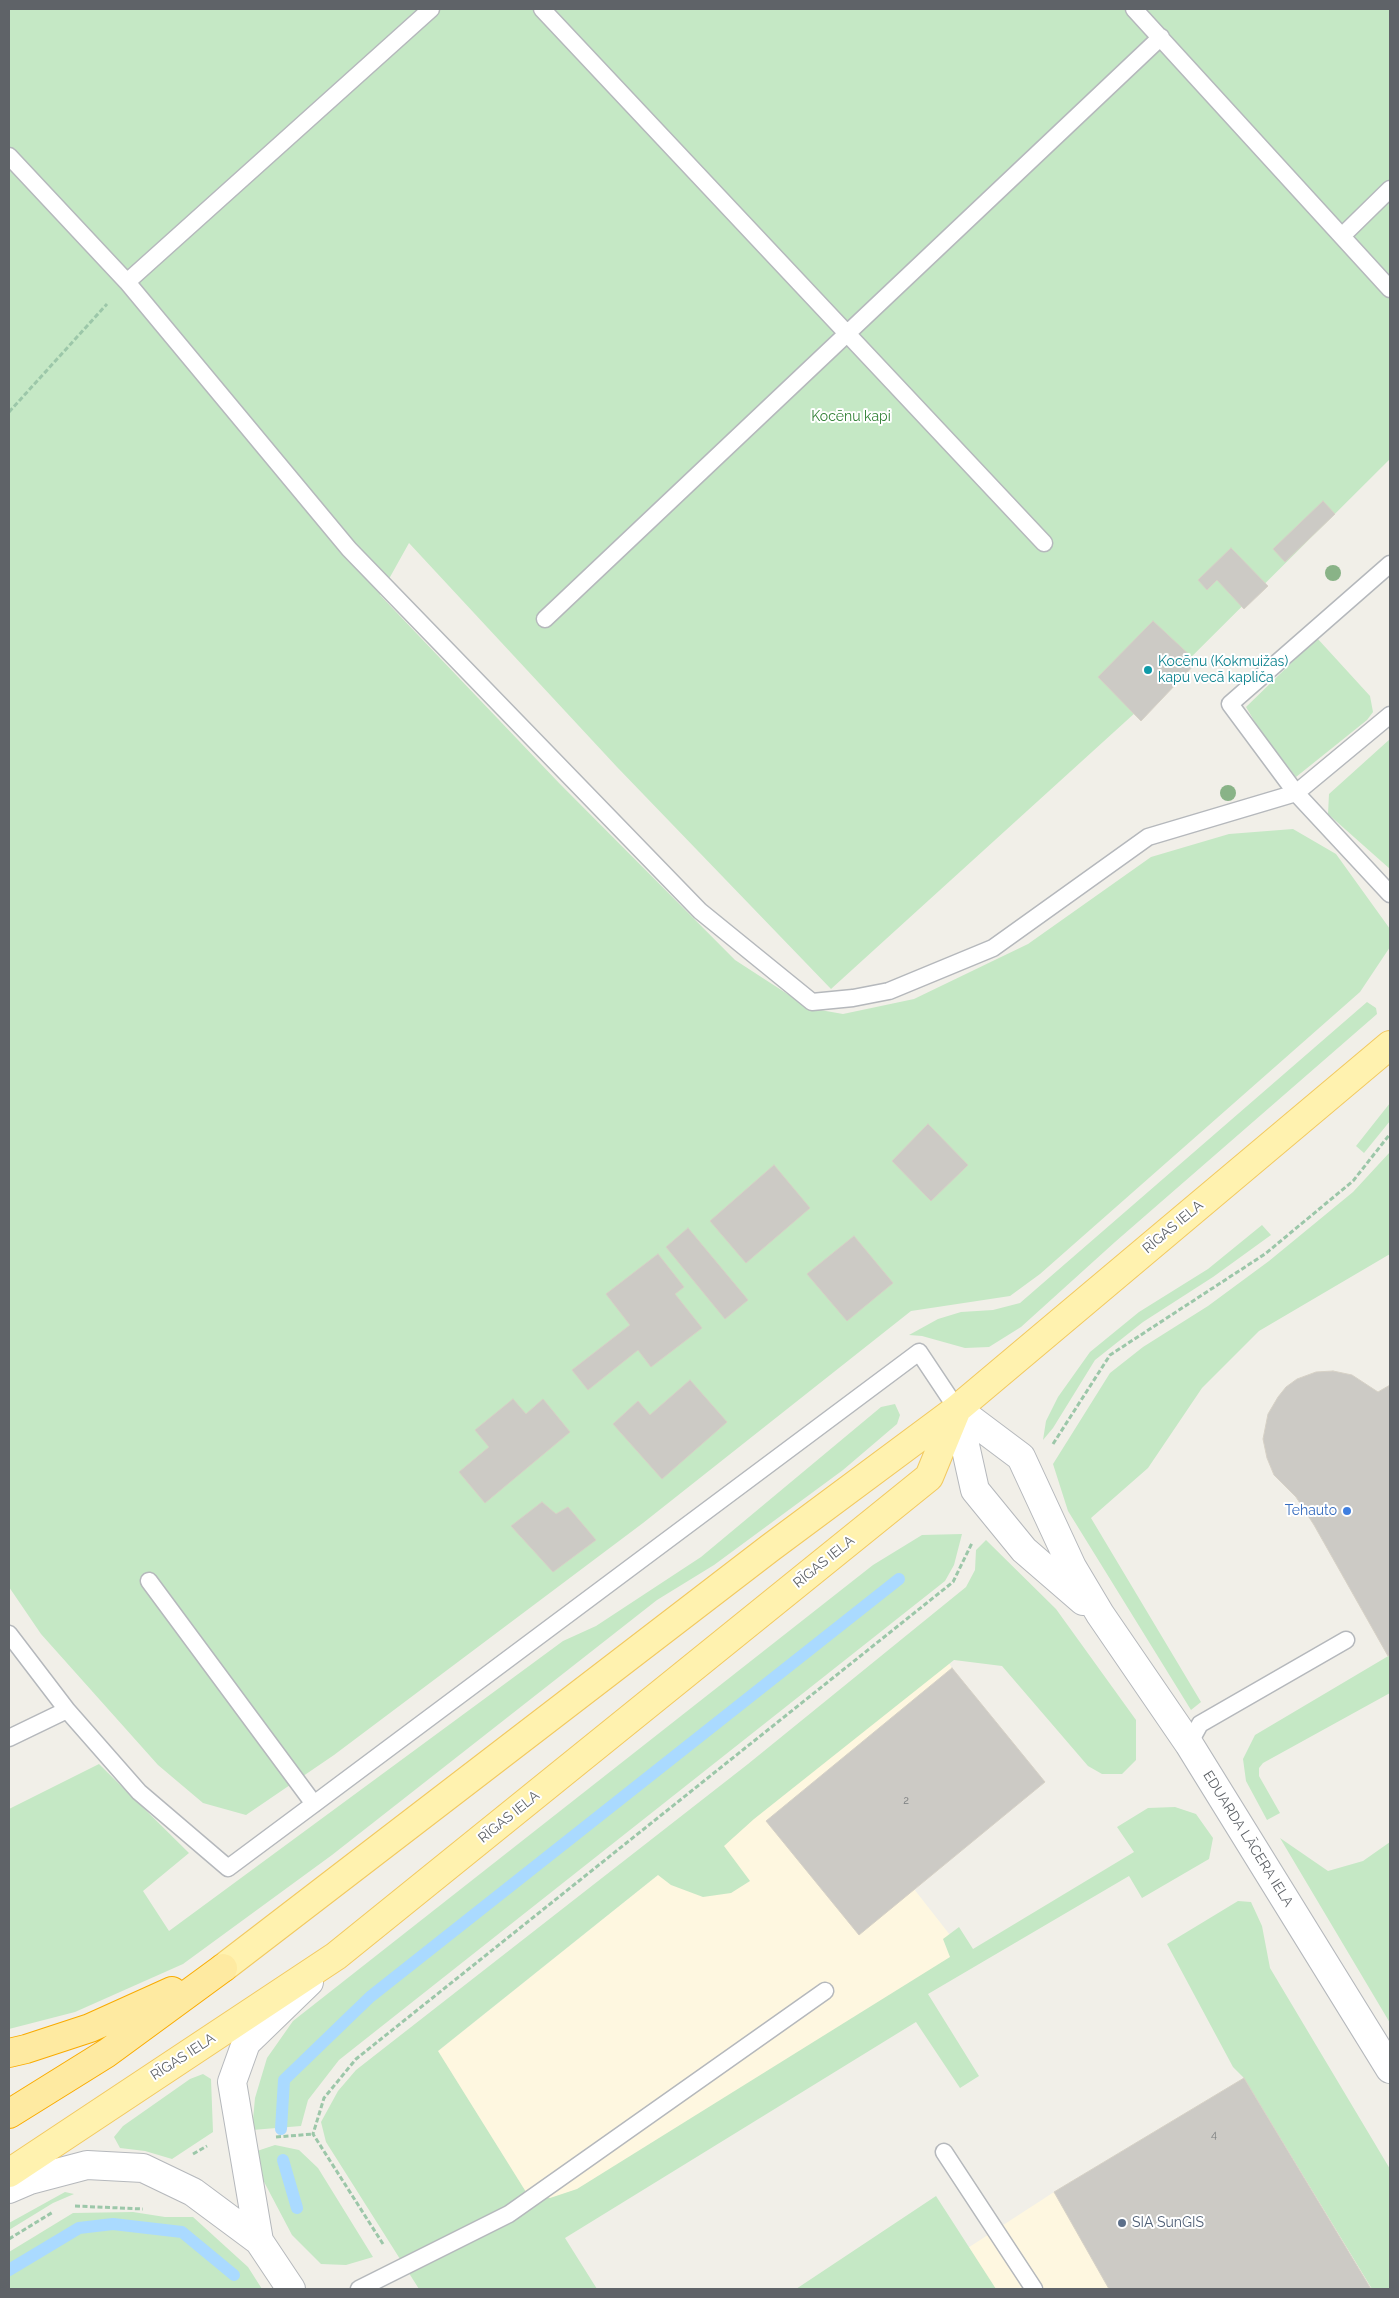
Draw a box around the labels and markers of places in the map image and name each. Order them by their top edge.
place label: Kocēnu (Kokmuižas) kapu vecā kapliča [1158,654,1288,686]
marker: Kocēnu (Kokmuižas) kapu vecā kapliča [1142,664,1154,676]
place label: Tehauto [1285,1503,1337,1519]
marker: Tehauto [1341,1505,1353,1517]
place label: SIA SunGIS [1132,2215,1204,2231]
marker: SIA SunGIS [1116,2217,1128,2229]

